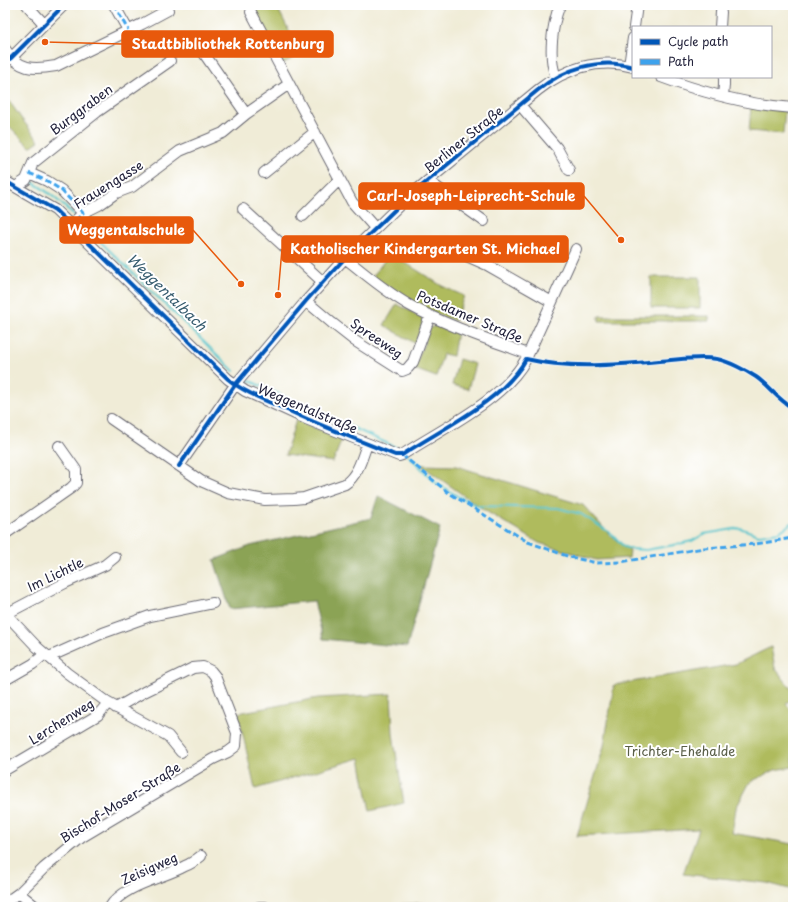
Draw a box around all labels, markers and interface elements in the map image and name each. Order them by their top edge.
legend [632,26,772,78]
callout: Stadtbibliothek Rottenburg [122,31,333,57]
text: Cycle path [668,32,729,50]
text: Stadtbibliothek Rottenburg [131,33,325,54]
text: Path [668,52,694,70]
street label: Burggraben [46,79,116,139]
street label: Berliner Straße [419,101,507,177]
street label: Frauengasse [70,155,146,213]
callout: Carl-Joseph-Leiprecht-Schule [359,183,584,209]
text: Carl-Joseph-Leiprecht-Schule [366,185,576,206]
callout: Weggentalschule [60,217,193,243]
text: Weggentalschule [67,219,185,240]
callout: Katholischer Kindergarten St. Michael [282,236,568,262]
text: Katholischer Kindergarten St. Michael [290,238,560,259]
water label: Weggentalbach [122,248,212,336]
street label: Potsdamer Straße [414,285,526,347]
street label: Spreeweg [347,313,407,363]
street label: Weggentalstraße [255,378,361,438]
street label: Im Lichtle [24,552,86,596]
street label: Lerchenweg [25,693,97,749]
park label: Trichter-Ehehalde [625,741,735,760]
street label: Bischof-Moser-Straße [56,757,184,847]
street label: Zeisigweg [118,847,180,889]

